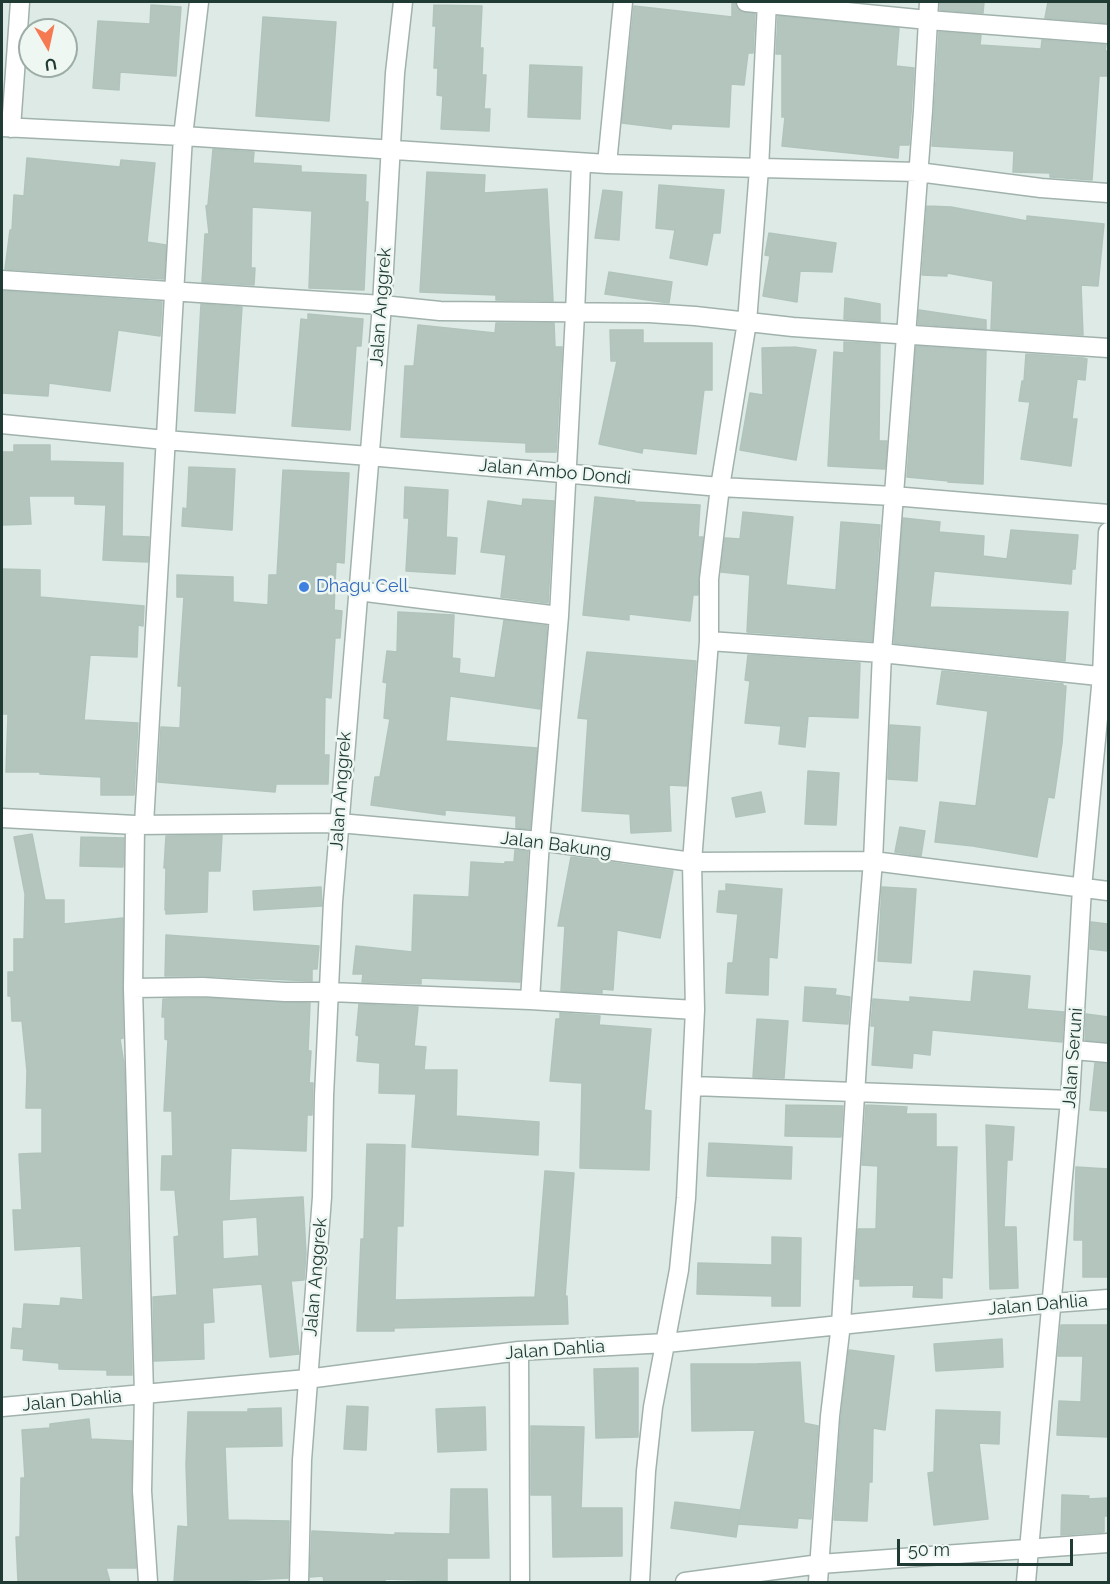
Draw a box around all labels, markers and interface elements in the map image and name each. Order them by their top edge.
north arrow [18,18,78,78]
text: U [43,54,58,75]
street label: Jalan Anggrek [366,247,396,367]
street label: Jalan Ambo Dondi [478,455,632,489]
place label: Dhagu Cell [316,576,408,598]
marker: Dhagu Cell [297,580,311,594]
street label: Jalan Anggrek [326,731,356,851]
street label: Jalan Bakung [499,827,613,863]
street label: Jalan Seruni [1059,1007,1087,1109]
street label: Jalan Anggrek [300,1217,332,1337]
street label: Jalan Dahlia [987,1290,1089,1320]
street label: Jalan Dahlia [504,1336,606,1364]
street label: Jalan Dahlia [21,1386,123,1416]
scale bar [900,1527,1076,1565]
text: 50 m [908,1539,950,1560]

